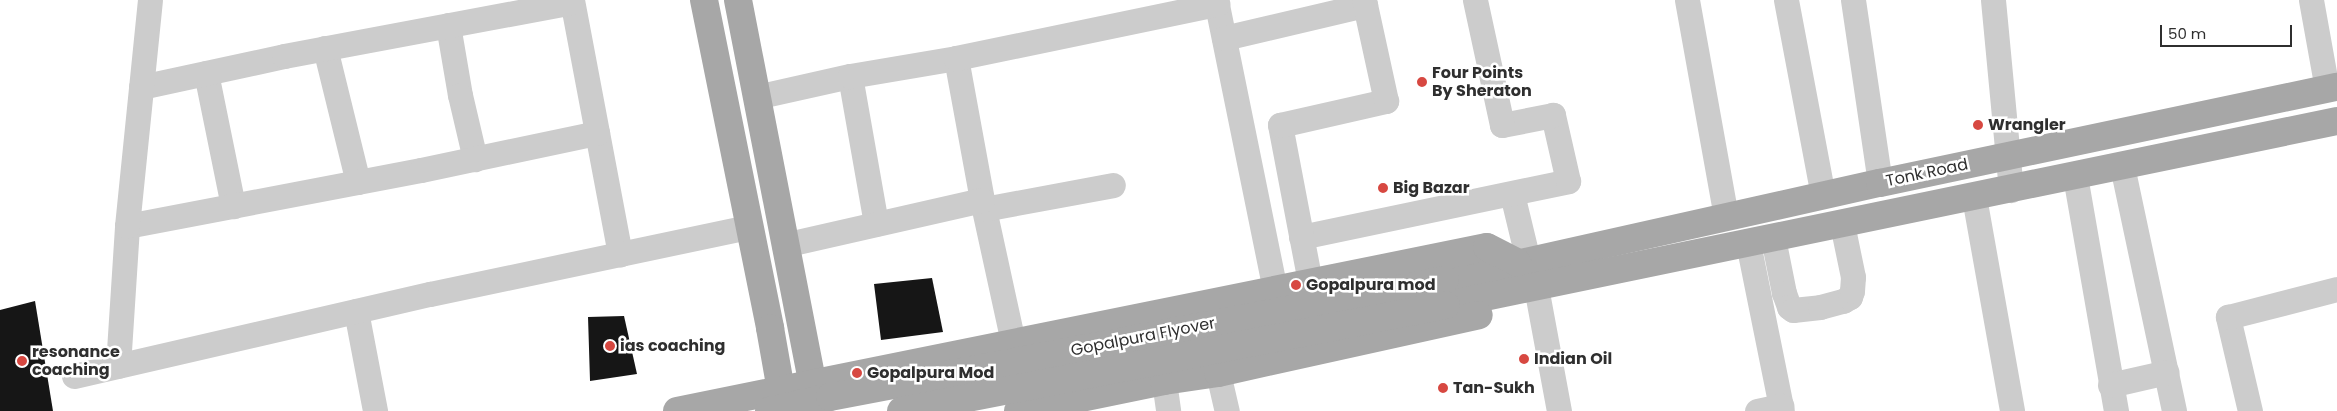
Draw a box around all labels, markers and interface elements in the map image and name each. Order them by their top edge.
scale bar [2162,15,2294,47]
text: 50 m [2168,23,2206,44]
place label: Four Points By Sheraton [1432,63,1532,101]
marker: Four Points By Sheraton [1416,76,1428,88]
place label: Wrangler [1988,115,2066,135]
marker: Wrangler [1972,119,1984,131]
street label: Tonk Road [1884,155,1970,191]
place label: Big Bazar [1393,178,1470,198]
marker: Big Bazar [1377,182,1389,194]
place label: Gopalpura mod [1306,275,1436,295]
marker: Gopalpura mod [1290,279,1302,291]
street label: Gopalpura Flyover [1069,314,1217,360]
place label: ias coaching [620,336,725,356]
marker: ias coaching [604,340,616,352]
place label: resonance coaching [32,342,120,380]
place label: Indian Oil [1534,349,1612,369]
marker: Indian Oil [1518,353,1530,365]
marker: resonance coaching [16,355,28,367]
place label: Gopalpura Mod [867,363,994,383]
marker: Gopalpura Mod [851,367,863,379]
place label: Tan-Sukh [1453,378,1535,398]
marker: Tan-Sukh [1437,382,1449,394]

